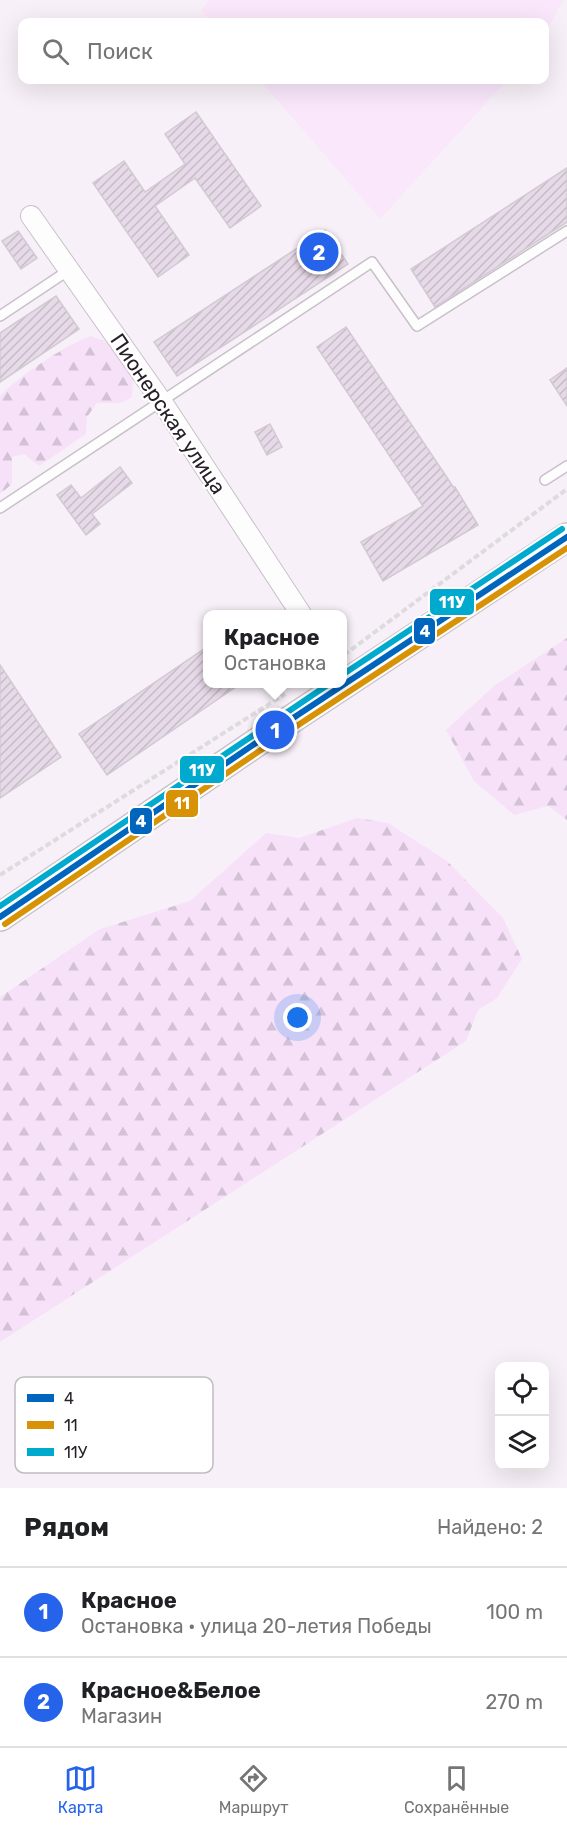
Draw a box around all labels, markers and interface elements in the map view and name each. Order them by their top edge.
search box [18,18,549,84]
icon: search [39,35,72,68]
text: Поиск [87,38,153,65]
pin: 2 [300,230,338,274]
street label: Пионерская улица [105,329,231,499]
line badge: 11У [429,588,475,616]
text: 11У [439,593,466,612]
popup [203,610,347,688]
line badge: 4 [413,617,436,645]
text: 4 [420,622,431,641]
text: Красное [224,624,320,651]
text: Остановка [224,651,326,675]
pin: 1 [256,708,294,752]
line badge: 11У [179,755,225,784]
text: 11У [189,761,216,780]
line badge: 11 [165,789,199,818]
text: 11 [174,794,190,813]
line badge: 4 [129,807,153,835]
text: 4 [136,812,147,831]
your location [283,1003,312,1032]
map controls [495,1362,549,1470]
button: locate [495,1362,549,1416]
legend [15,1377,213,1473]
text: 4 [64,1389,74,1408]
text: 11 [64,1416,78,1435]
button: layers [495,1416,549,1470]
text: 11У [64,1443,88,1462]
text: Рядом [24,1512,109,1543]
text: Найдено: 2 [437,1515,543,1539]
text: Красное [81,1587,177,1614]
text: 1 [39,1600,48,1624]
text: 100 m [486,1600,543,1624]
text: Остановка · улица 20-летия Победы [81,1614,432,1638]
text: Красное&Белое [81,1677,261,1704]
text: 2 [37,1690,50,1714]
text: 270 m [486,1690,543,1714]
text: Магазин [81,1704,162,1728]
tab: Карта [58,1762,103,1817]
tab: Маршрут [219,1762,289,1817]
tab: Сохранённые [404,1762,509,1817]

